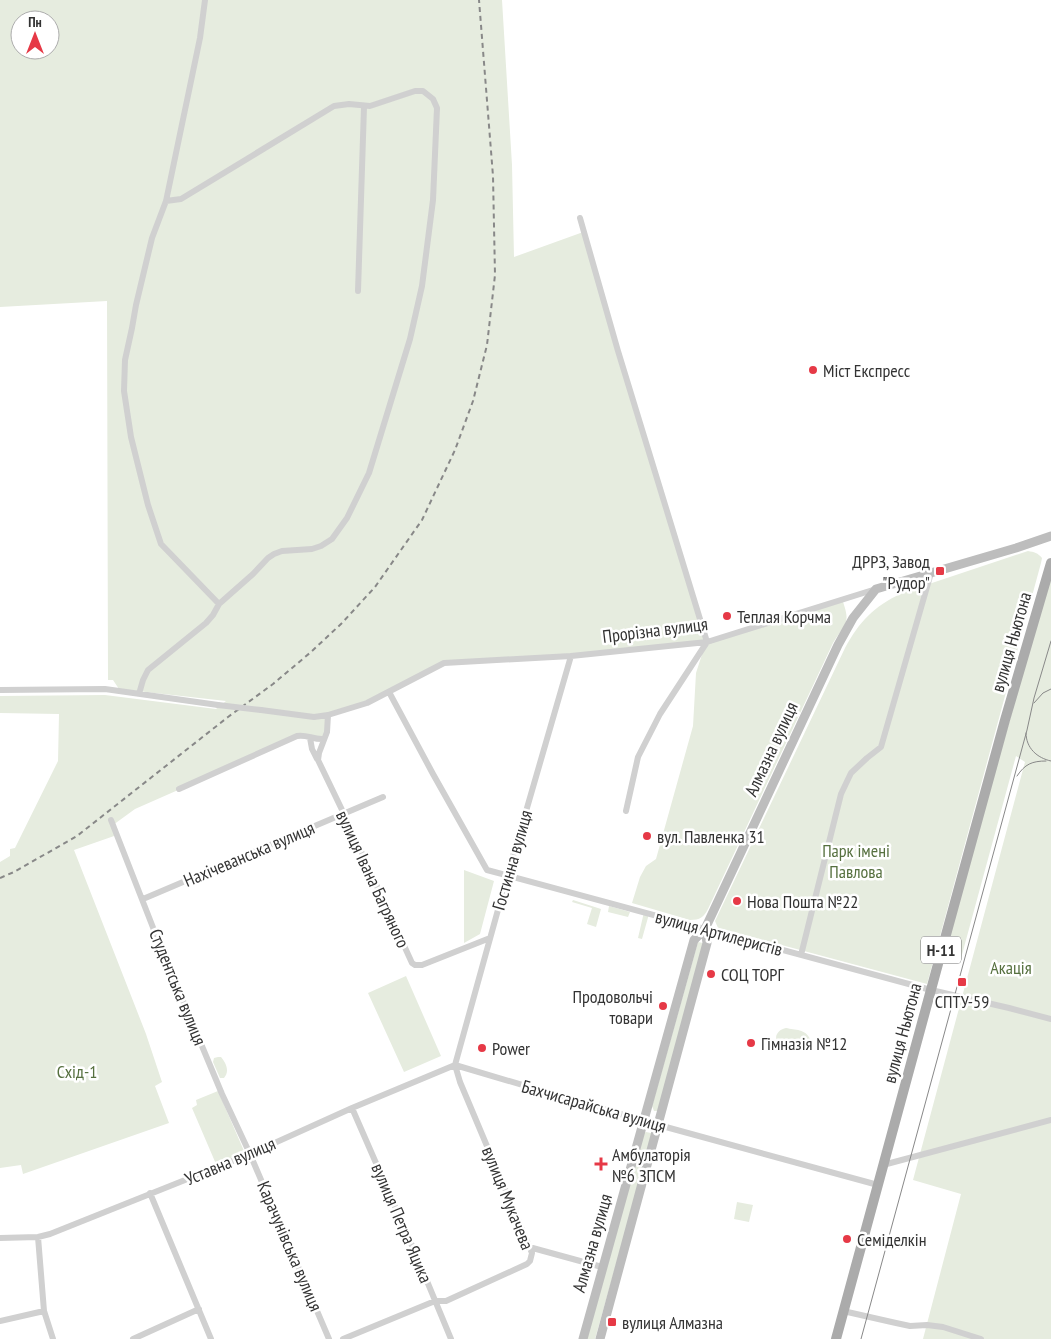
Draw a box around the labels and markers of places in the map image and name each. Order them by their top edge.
place label: Міст Експресс [823,359,911,382]
marker: Міст Експресс [807,364,819,376]
place label: ДРРЗ, Завод "Рудор" [852,550,930,594]
marker: ДРРЗ, Завод "Рудор" [934,565,946,577]
place label: Теплая Корчма [737,605,831,628]
marker: Теплая Корчма [721,610,733,622]
place label: вул. Павленка 31 [657,825,765,848]
marker: вул. Павленка 31 [641,830,653,842]
place label: Нова Пошта №22 [747,890,858,913]
marker: Нова Пошта №22 [731,895,743,907]
place label: СОЦ ТОРГ [721,963,784,986]
marker: СОЦ ТОРГ [705,968,717,980]
marker: СПТУ-59 [956,976,968,988]
place label: Продовольчі товари [572,985,653,1029]
place label: СПТУ-59 [935,990,989,1013]
marker: Продовольчі товари [657,1000,669,1012]
place label: Гімназія №12 [761,1032,847,1055]
place label: Power [492,1037,530,1060]
marker: Гімназія №12 [745,1037,757,1049]
marker: Power [476,1042,488,1054]
place label: Амбулаторія №6 ЗПСМ [612,1143,691,1187]
marker: Амбулаторія №6 ЗПСМ [594,1157,608,1171]
place label: Семіделкін [857,1228,927,1251]
marker: Семіделкін [841,1233,853,1245]
place label: вулиця Алмазна [622,1311,723,1334]
marker: вулиця Алмазна [606,1316,618,1328]

